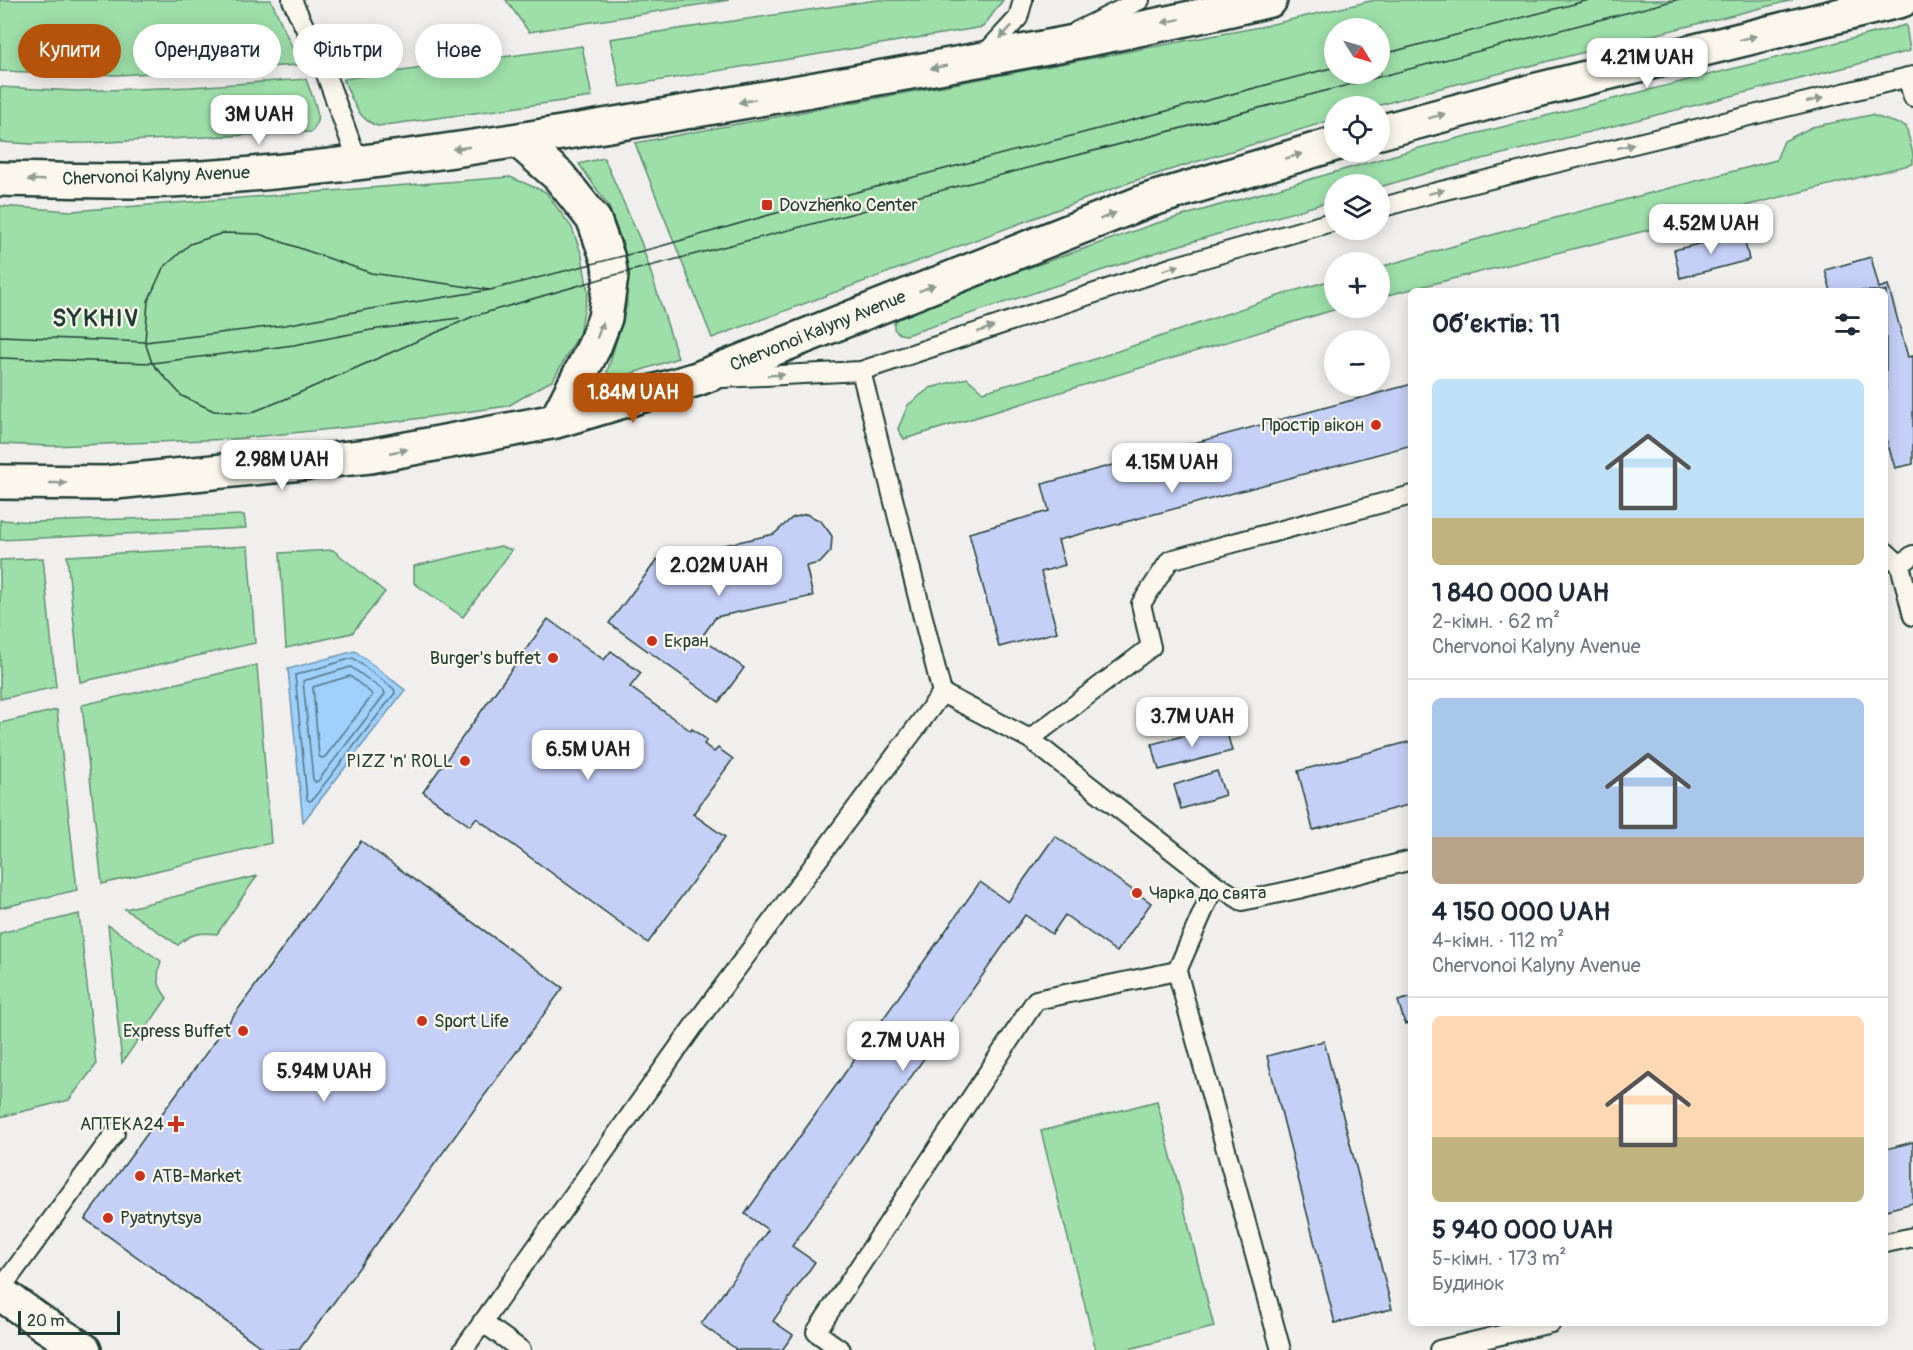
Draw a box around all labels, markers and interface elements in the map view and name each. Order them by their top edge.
one-way arrow [1162,17,1181,26]
north arrow [1324,18,1390,84]
map controls [1324,18,1390,396]
chip: Купити [18,24,121,78]
chip: Орендувати [133,24,281,78]
chip: Фільтри [293,24,403,78]
chip: Нове [415,24,502,78]
one-way arrow [999,24,1013,38]
one-way arrow [1739,33,1757,43]
pin: 4.21M UAH [1578,38,1716,89]
text: 4.21M UAH [1601,45,1693,70]
one-way arrow [929,62,948,71]
pin: 3M UAH [210,95,308,146]
one-way arrow [1806,95,1825,105]
button: locate [1324,96,1390,162]
one-way arrow [737,97,756,106]
text: 3M UAH [225,102,293,127]
one-way arrow [1427,111,1446,121]
one-way arrow [1617,141,1635,151]
one-way arrow [451,144,470,153]
one-way arrow [1285,151,1303,160]
street label: Chervonoi Kalyny Avenue [62,161,250,191]
button: layers [1324,174,1390,240]
one-way arrow [27,175,46,185]
one-way arrow [1427,186,1445,196]
place label: Dovzhenko Center [779,194,918,217]
marker: Dovzhenko Center [760,198,774,212]
pin: 4.52M UAH [1642,204,1780,255]
one-way arrow [1100,211,1118,221]
text: 4.52M UAH [1663,211,1759,236]
button: + [1324,252,1390,318]
one-way arrow [1162,263,1180,272]
one-way arrow [918,283,936,292]
street label: Chervonoi Kalyny Avenue [727,285,909,377]
district label: SYKHIV [52,304,140,333]
text: Об’єктів: 11 [1432,308,1560,340]
icon: filters [1831,308,1864,341]
one-way arrow [595,321,605,339]
one-way arrow [977,324,995,334]
button: − [1324,330,1390,396]
one-way arrow [767,371,786,380]
pin: 1.84M UAH [564,373,702,424]
text: 1.84M UAH [587,380,679,405]
place label: Простір вікон [1262,414,1364,437]
marker: Простір вікон [1369,418,1383,432]
icon: home [1594,418,1702,526]
pin: 2.98M UAH [213,440,351,491]
pin: 4.15M UAH [1103,443,1241,494]
one-way arrow [389,446,408,455]
text: 2.98M UAH [235,447,329,472]
text: 4.15M UAH [1126,450,1218,475]
one-way arrow [49,478,68,488]
pin: 2.02M UAH [650,546,788,597]
text: 2.02M UAH [670,553,768,578]
text: 1 840 000 UAH [1432,577,1609,609]
text: 2-кімн. · 62 m² [1432,609,1560,634]
place label: Екран [664,630,709,653]
marker: Екран [645,634,659,648]
text: Chervonoi Kalyny Avenue [1432,634,1641,659]
place label: Burger's buffet [430,647,542,670]
marker: Burger's buffet [546,651,560,665]
pin: 3.7M UAH [1130,697,1254,748]
text: 3.7M UAH [1150,704,1234,729]
pin: 6.5M UAH [526,730,650,781]
text: 6.5M UAH [546,737,630,762]
icon: home [1594,737,1702,845]
place label: PIZZ 'n' ROLL [346,750,453,773]
marker: PIZZ 'n' ROLL [458,754,472,768]
place label: Чарка до свята [1149,882,1266,905]
marker: Чарка до свята [1130,886,1144,900]
text: 4 150 000 UAH [1432,896,1610,928]
text: 4-кімн. · 112 m² [1432,928,1564,953]
text: Chervonoi Kalyny Avenue [1432,953,1641,978]
place label: Sport Life [434,1010,509,1033]
marker: Sport Life [415,1014,429,1028]
place label: Express Buffet [123,1020,232,1043]
pin: 2.7M UAH [841,1021,965,1072]
marker: Express Buffet [236,1024,250,1038]
text: 2.7M UAH [861,1028,945,1053]
pin: 5.94M UAH [255,1052,393,1103]
icon: home [1594,1055,1702,1163]
text: 5.94M UAH [277,1059,371,1084]
place label: АПТЕКА24 [80,1113,165,1136]
marker: АПТЕКА24 [169,1117,183,1131]
place label: ATB-Market [152,1165,242,1188]
marker: ATB-Market [133,1169,147,1183]
place label: Pyatnytsya [120,1207,202,1230]
marker: Pyatnytsya [101,1211,115,1225]
text: 5 940 000 UAH [1432,1214,1613,1246]
text: 5-кімн. · 173 m² [1432,1246,1566,1271]
text: Будинок [1432,1271,1504,1296]
scale bar [18,1308,120,1336]
text: 20 m [27,1311,65,1331]

